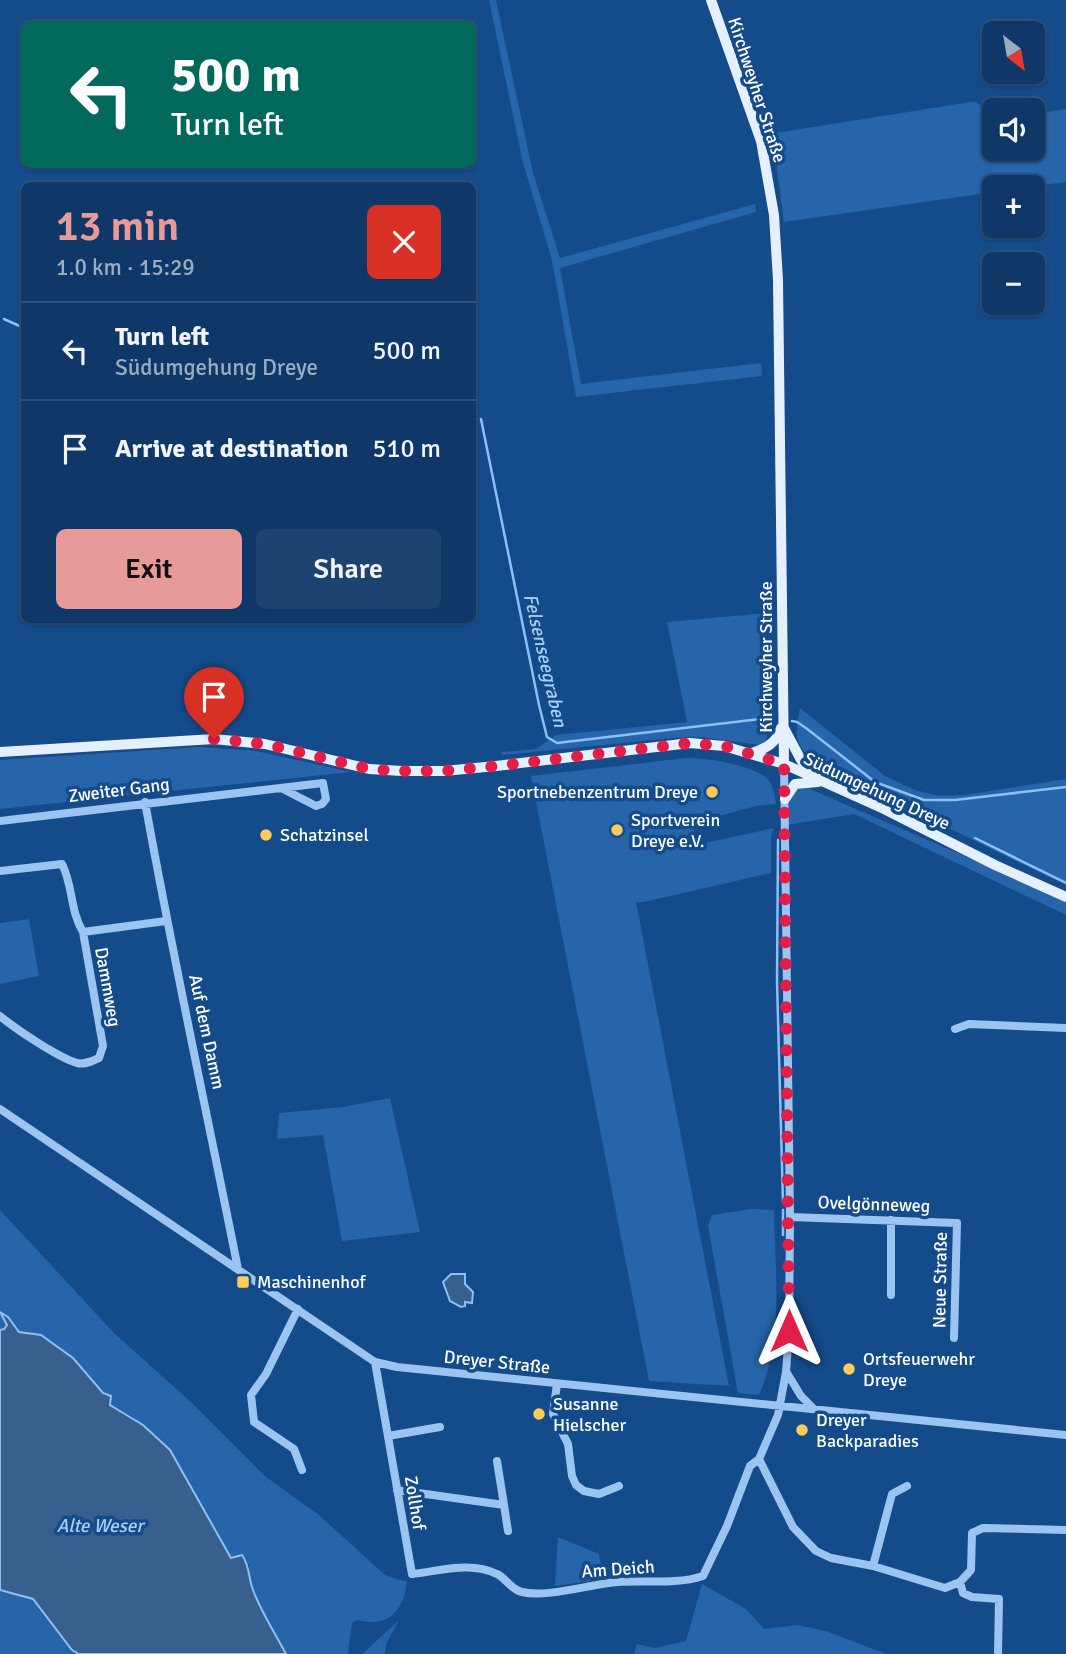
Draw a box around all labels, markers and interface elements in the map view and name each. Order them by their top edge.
street label: Kirchweyher Straße [723,15,791,165]
north arrow [982,21,1045,84]
map controls [982,21,1045,315]
text: 500 m [171,45,301,105]
icon: left [56,49,147,140]
button: sound [982,98,1045,161]
text: Turn left [171,105,284,144]
button: + [982,175,1045,238]
text: 13 min [56,201,179,252]
button: close [367,205,441,279]
button: − [982,252,1045,315]
text: 1.0 km · 15:29 [56,253,195,282]
text: Turn left [115,321,209,353]
icon: left [56,332,94,370]
text: 500 m [372,335,441,367]
text: Südumgehung Dreye [115,353,318,382]
icon: arrive [56,430,94,468]
text: Arrive at destination [115,433,348,465]
text: 510 m [372,433,441,465]
button: Exit [56,529,242,609]
button: Share [256,529,441,609]
street label: Kirchweyher Straße [755,581,777,733]
water label: Felsenseegraben [518,591,572,730]
pin [184,667,244,739]
icon: arrive [195,678,233,716]
street label: Südumgehung Dreye [800,747,954,835]
street label: Zweiter Gang [67,773,171,807]
place label: Sportnebenzentrum Dreye [497,781,698,803]
marker: Sportnebenzentrum Dreye [704,784,720,800]
place label: Sportverein Dreye e.V. [631,809,720,852]
marker: Sportverein Dreye e.V. [609,822,625,838]
place label: Schatzinsel [280,824,369,846]
marker: Schatzinsel [258,827,274,843]
street label: Dammweg [90,946,126,1028]
street label: Auf dem Damm [184,973,230,1091]
street label: Ovelgönneweg [817,1191,931,1217]
street label: Neue Straße [928,1232,952,1328]
place label: Maschinenhof [257,1271,366,1293]
marker: Maschinenhof [235,1274,251,1290]
position arrow [752,1294,826,1368]
street label: Dreyer Straße [443,1345,551,1379]
place label: Ortsfeuerwehr Dreye [863,1348,975,1391]
marker: Ortsfeuerwehr Dreye [841,1361,857,1377]
place label: Susanne Hielscher [553,1393,626,1436]
marker: Susanne Hielscher [531,1406,547,1422]
place label: Dreyer Backparadies [816,1409,919,1452]
marker: Dreyer Backparadies [794,1422,810,1438]
street label: Zollhof [400,1474,430,1533]
water label: Alte Weser [57,1514,146,1538]
street label: Am Deich [581,1555,655,1583]

